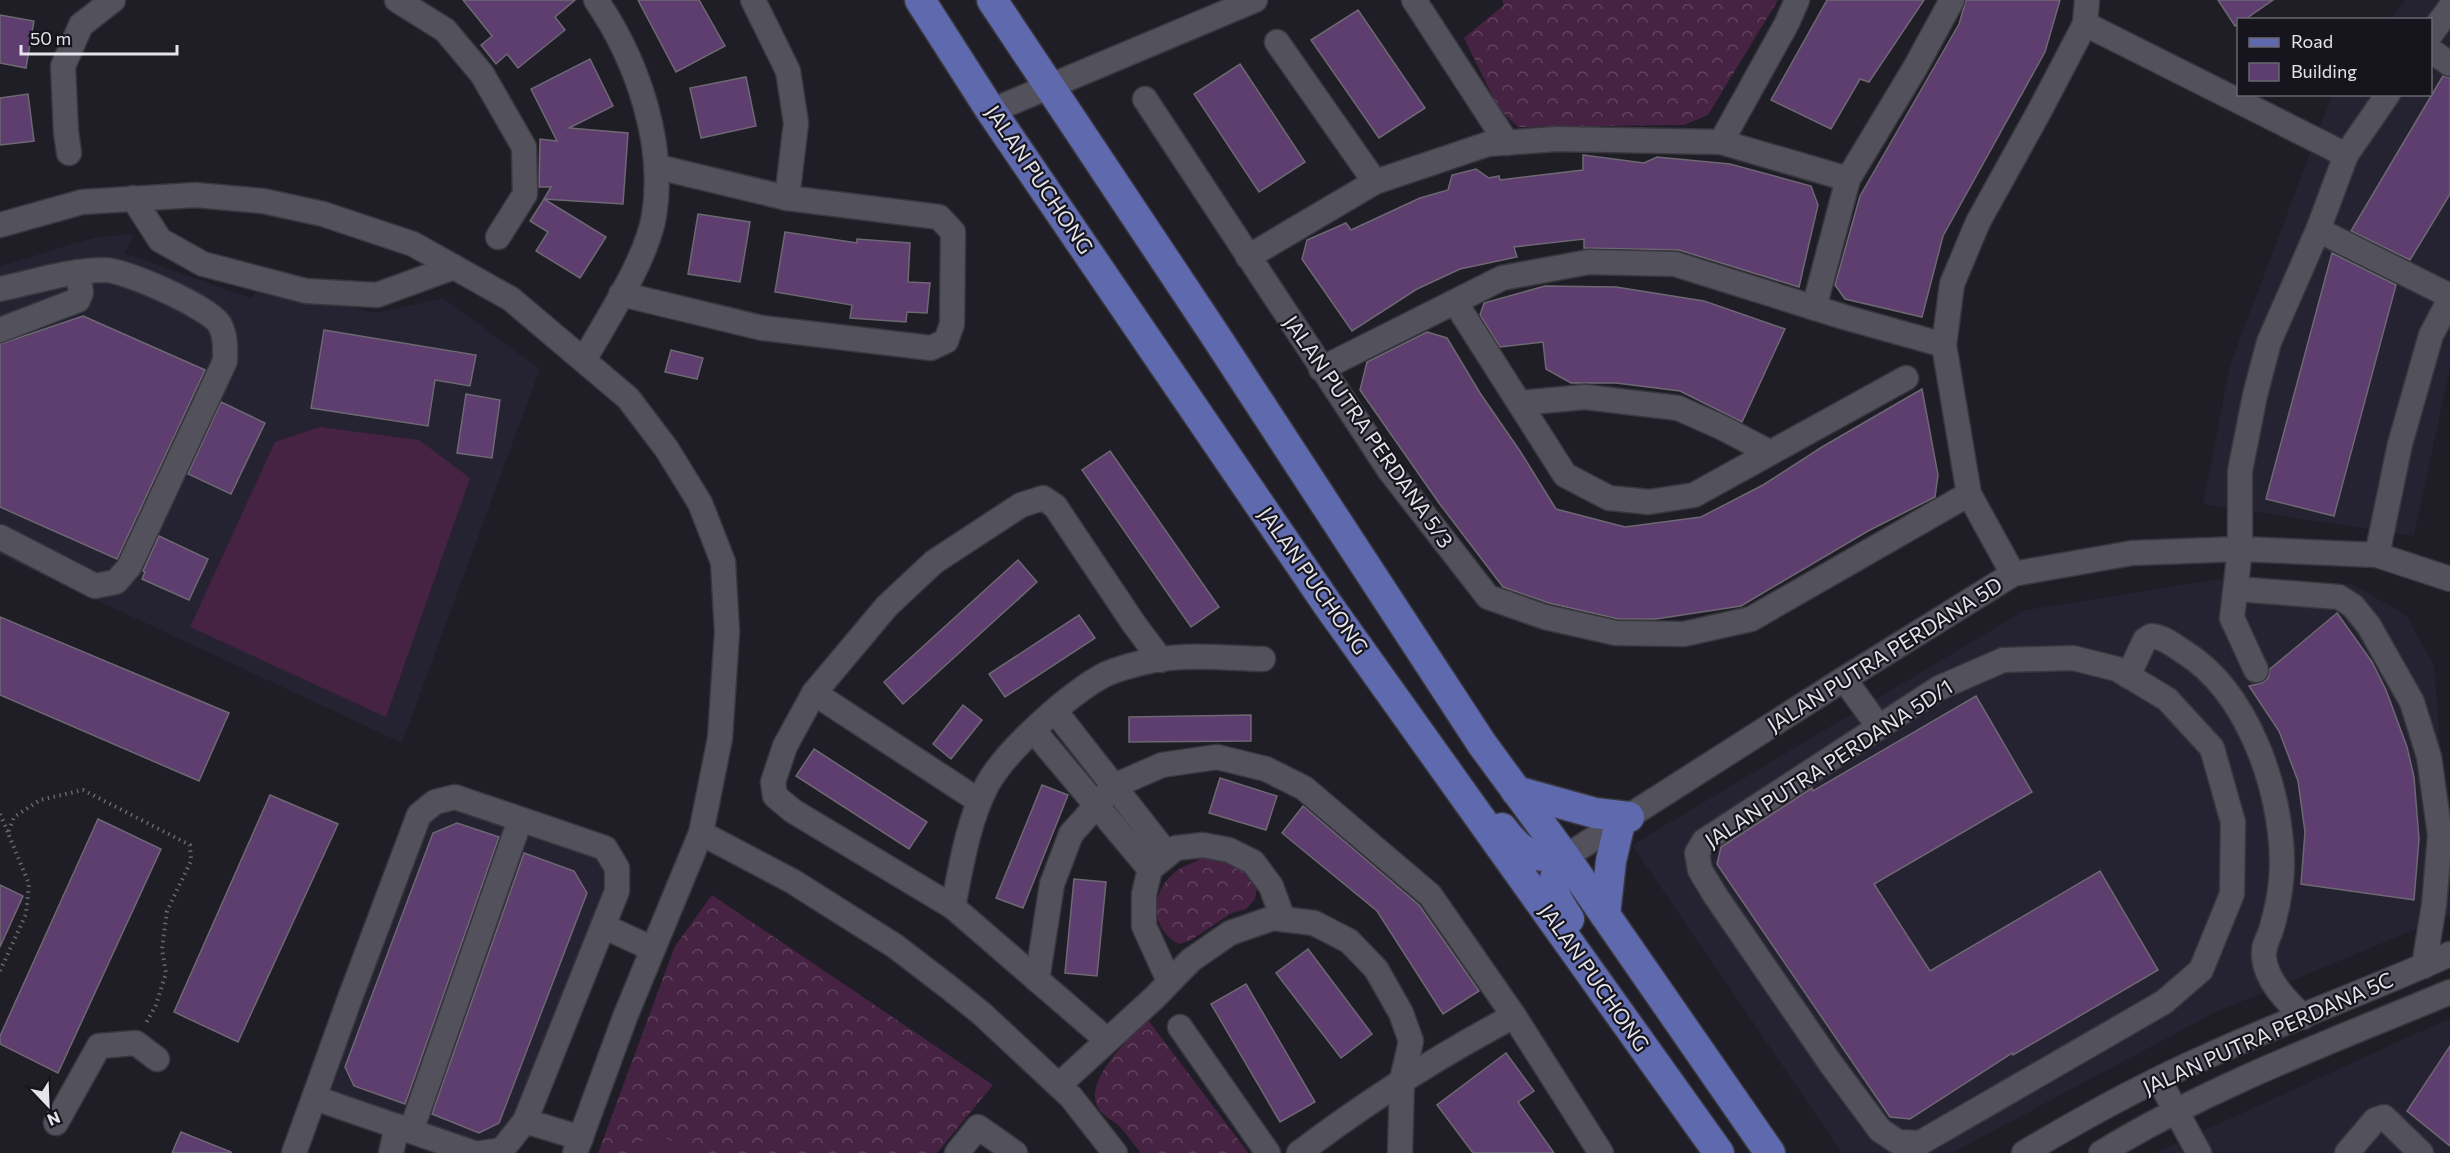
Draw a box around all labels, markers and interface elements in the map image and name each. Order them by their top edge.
scale bar [21,18,177,56]
legend [2237,18,2432,96]
text: 50 m [30,27,71,49]
text: Road [2291,30,2333,52]
text: Building [2291,60,2357,82]
street label: JALAN PUCHONG [981,100,1099,258]
street label: JALAN PUTRA PERDANA 5/3 [1279,310,1459,552]
street label: JALAN PUCHONG [1254,502,1374,659]
street label: JALAN PUTRA PERDANA 5D [1762,571,2006,737]
street label: JALAN PUTRA PERDANA 5D/1 [1700,673,1957,852]
street label: JALAN PUCHONG [1535,899,1655,1056]
street label: JALAN PUTRA PERDANA 5C [2138,966,2396,1099]
north arrow [18,1075,78,1135]
text: N [45,1108,63,1130]

